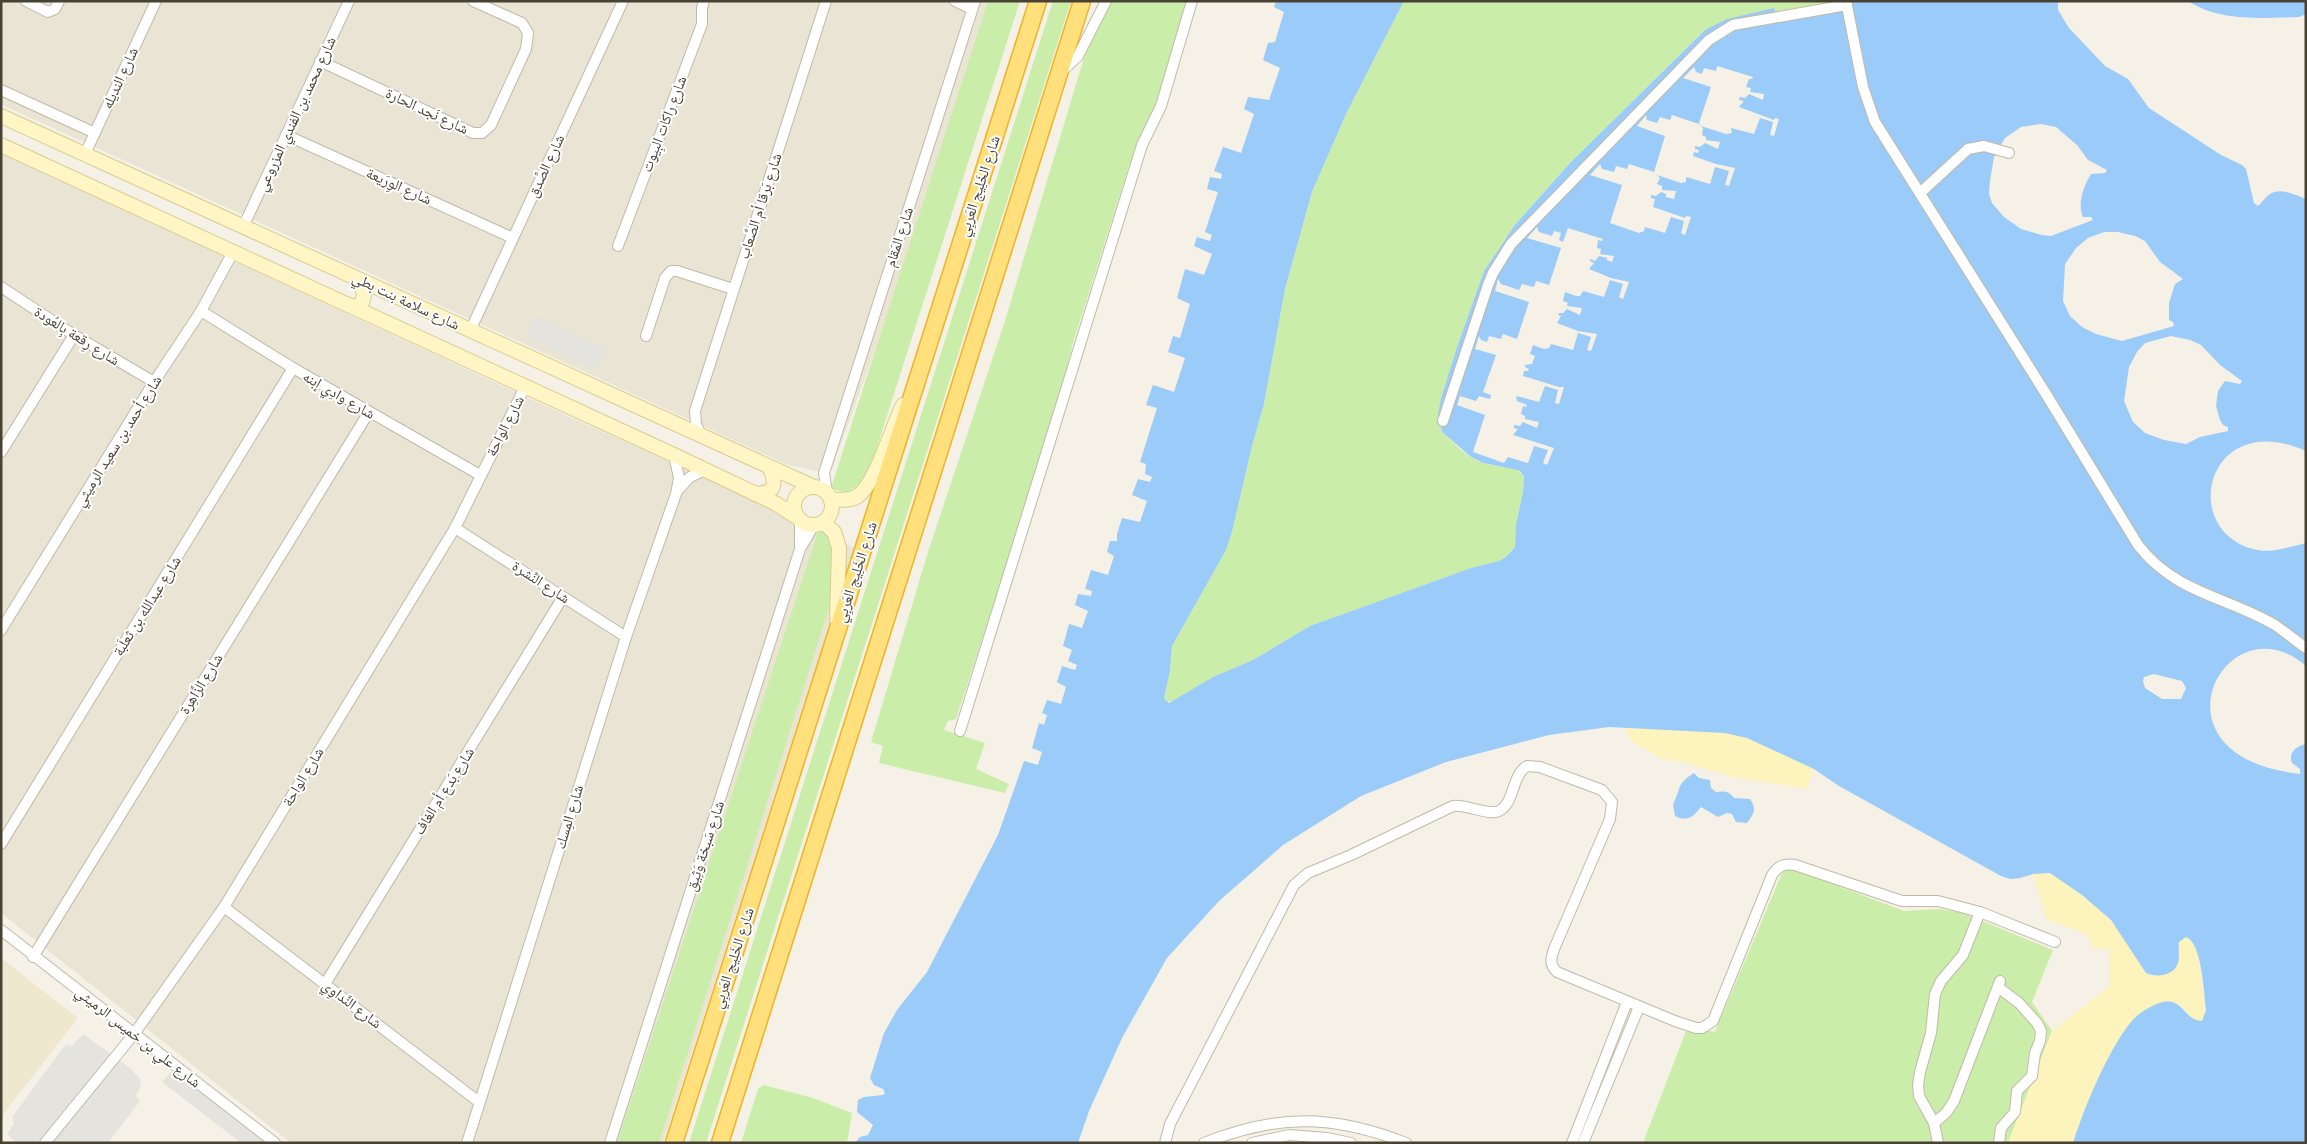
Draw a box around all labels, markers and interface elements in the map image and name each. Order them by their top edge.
street label: شارع محمد بن الفندي المزروعي [251,33,342,195]
street label: شارع النديله [97,44,143,112]
street label: شارع راكات البِيوت [636,73,693,175]
street label: شارع نَجد الحارة [382,83,472,139]
street label: شارع الصِّدق [523,131,569,201]
street label: شارع الخَلِيج العَربِي [953,133,1006,240]
street label: شارع بَرقا أم الصَّعاب [733,150,787,262]
street label: شارع الوِرَيعة [363,163,435,210]
street label: شارع المَقام [880,204,918,270]
street label: شارع سلامة بنت بطي [348,267,463,336]
street label: شارع رِقعة بِالعُودة [30,302,124,371]
street label: شارع وادِي إبنه [298,366,379,425]
street label: شارع أحمد بن سعيد الرميثي [69,371,168,511]
street label: شارع الواحة [481,392,529,460]
street label: شارع الخَلِيج العَربِي [830,519,883,626]
street label: شارع عبدالله بن ثعلَبة [108,552,186,660]
street label: شارع النَّشرة [508,556,574,608]
street label: شارع الزَّاهِرة [174,650,228,718]
street label: شارع بَدع أم الغاف [409,743,479,839]
street label: شارع الواحة [278,744,329,810]
street label: شارع المِسك [550,782,588,851]
street label: شارع سَبخة وَثِيق [681,798,729,894]
street label: شارع الخَلِيج العَربِي [707,905,760,1012]
street label: شارع النَّداوِي [317,975,386,1035]
street label: شارع علي بن خميس الرميثي [70,982,205,1094]

